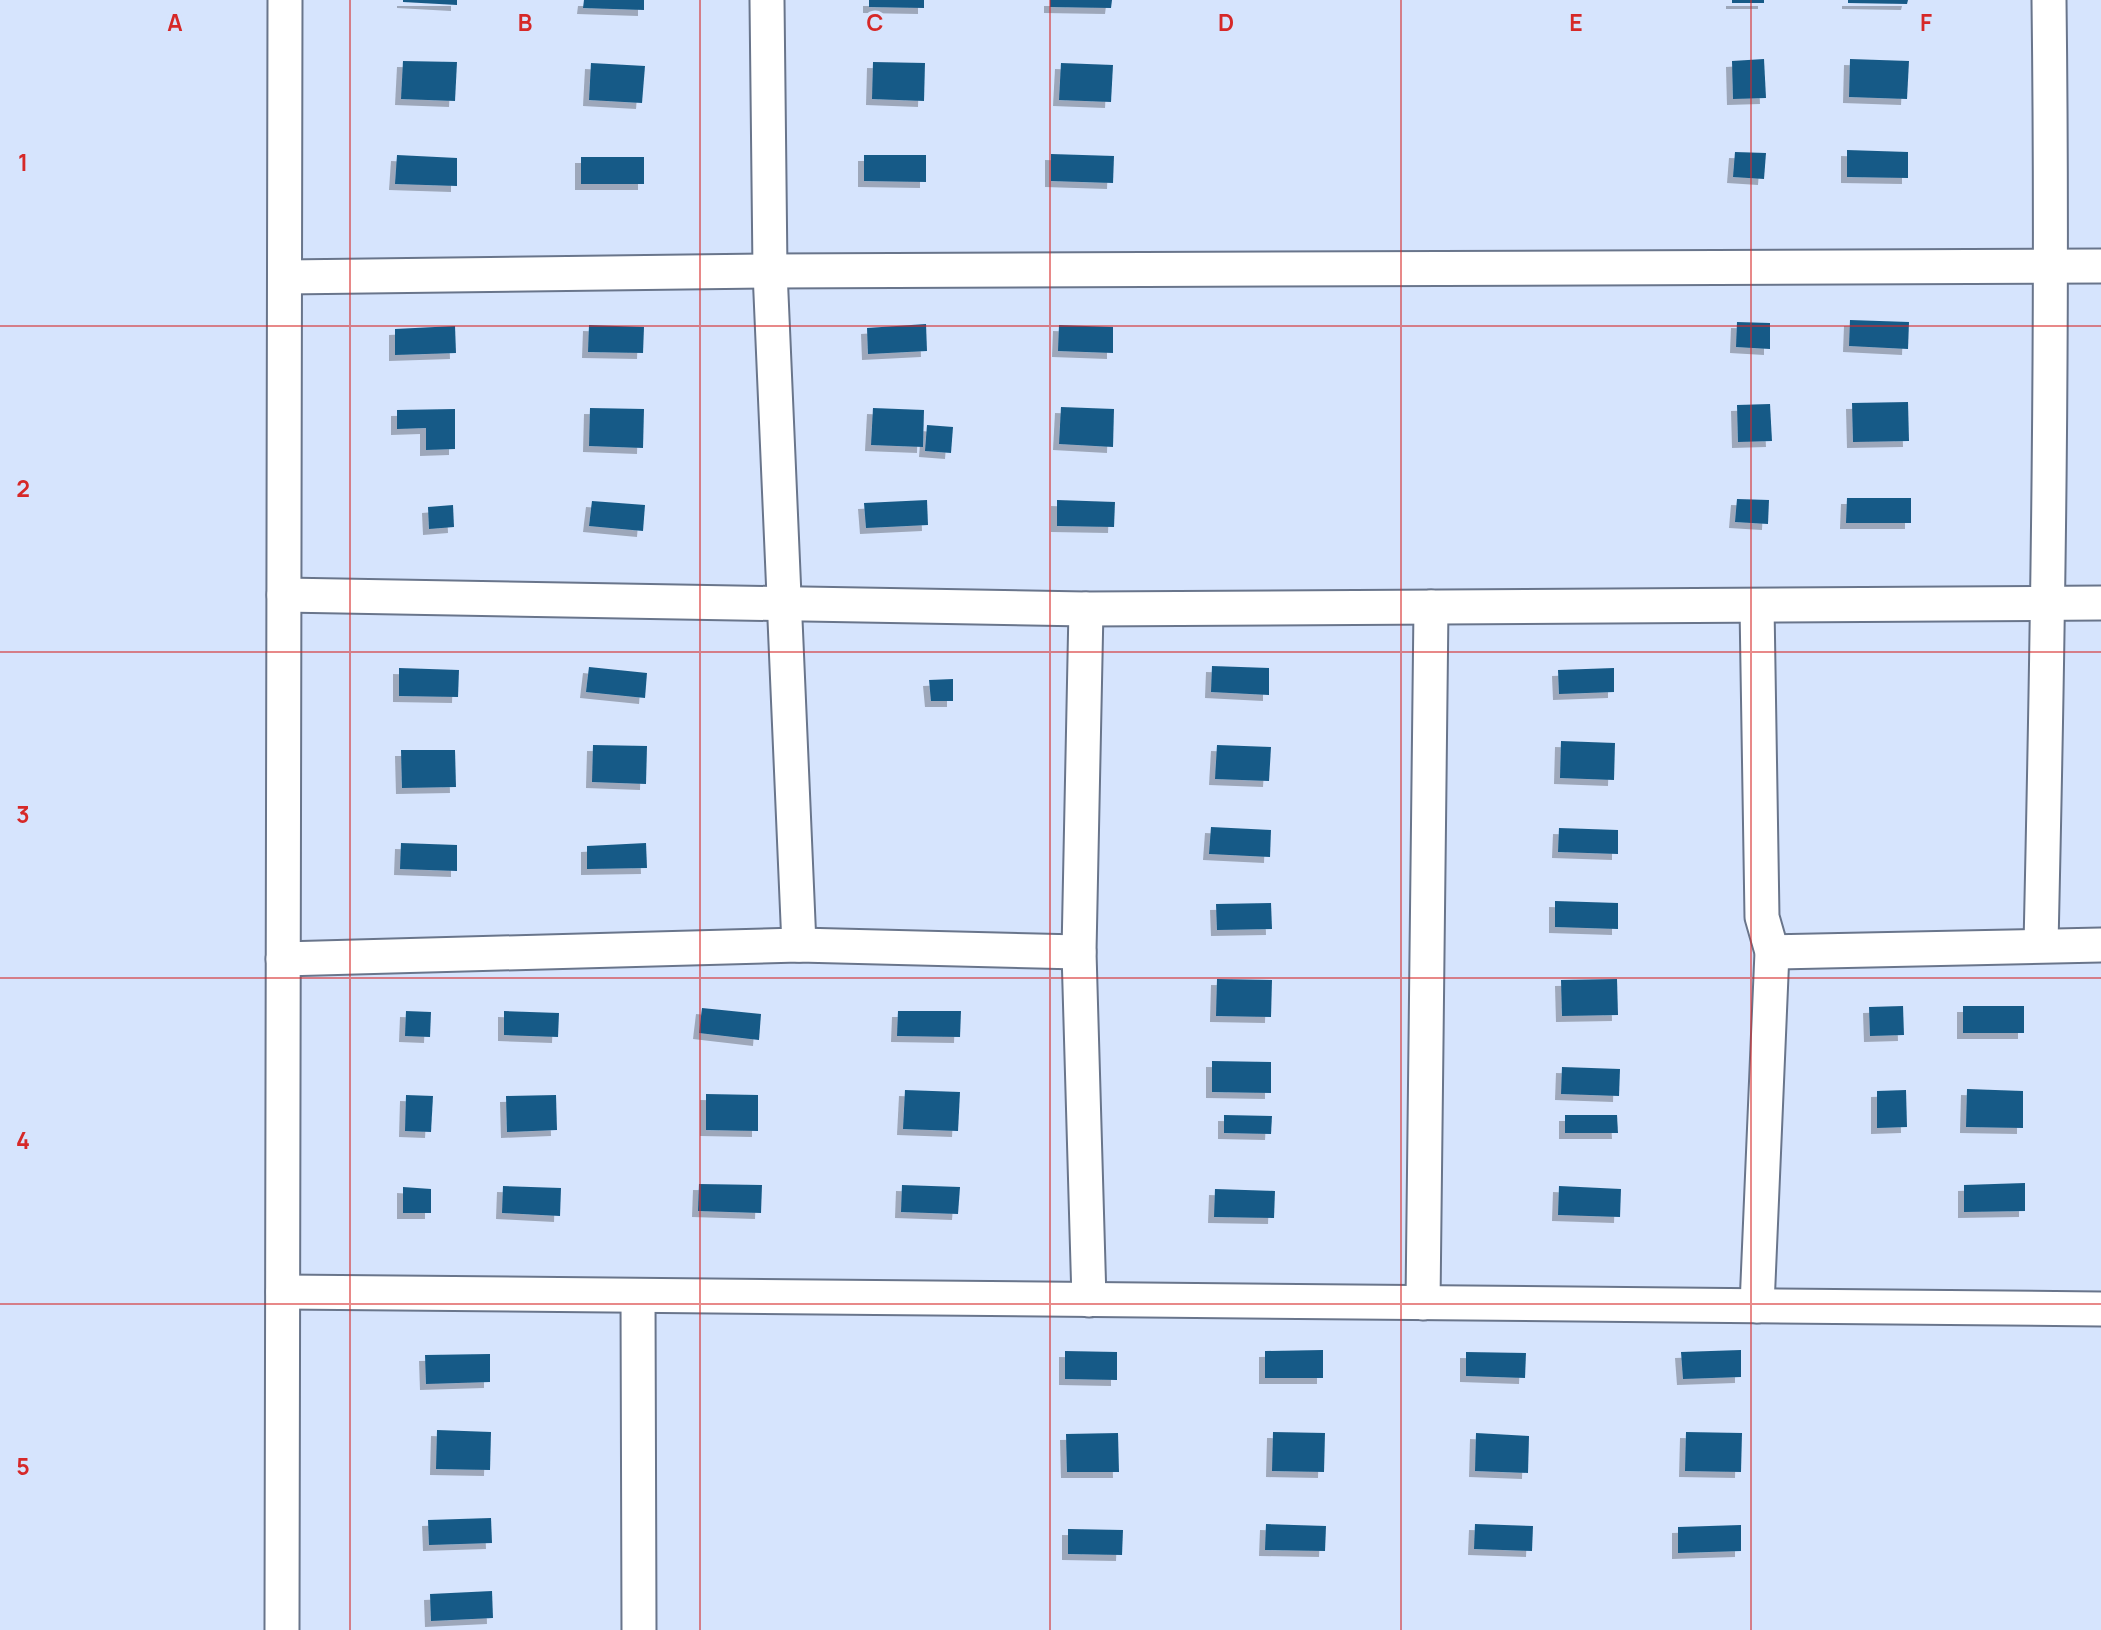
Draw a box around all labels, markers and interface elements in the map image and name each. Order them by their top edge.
text: A [167,6,183,38]
text: B [518,6,532,38]
text: C [867,6,884,38]
text: D [1218,6,1234,38]
text: E [1569,6,1583,38]
text: F [1920,6,1932,38]
text: 1 [18,146,28,178]
text: 2 [16,472,30,504]
text: 3 [16,798,30,830]
text: 4 [16,1124,30,1156]
text: 5 [16,1450,30,1482]

